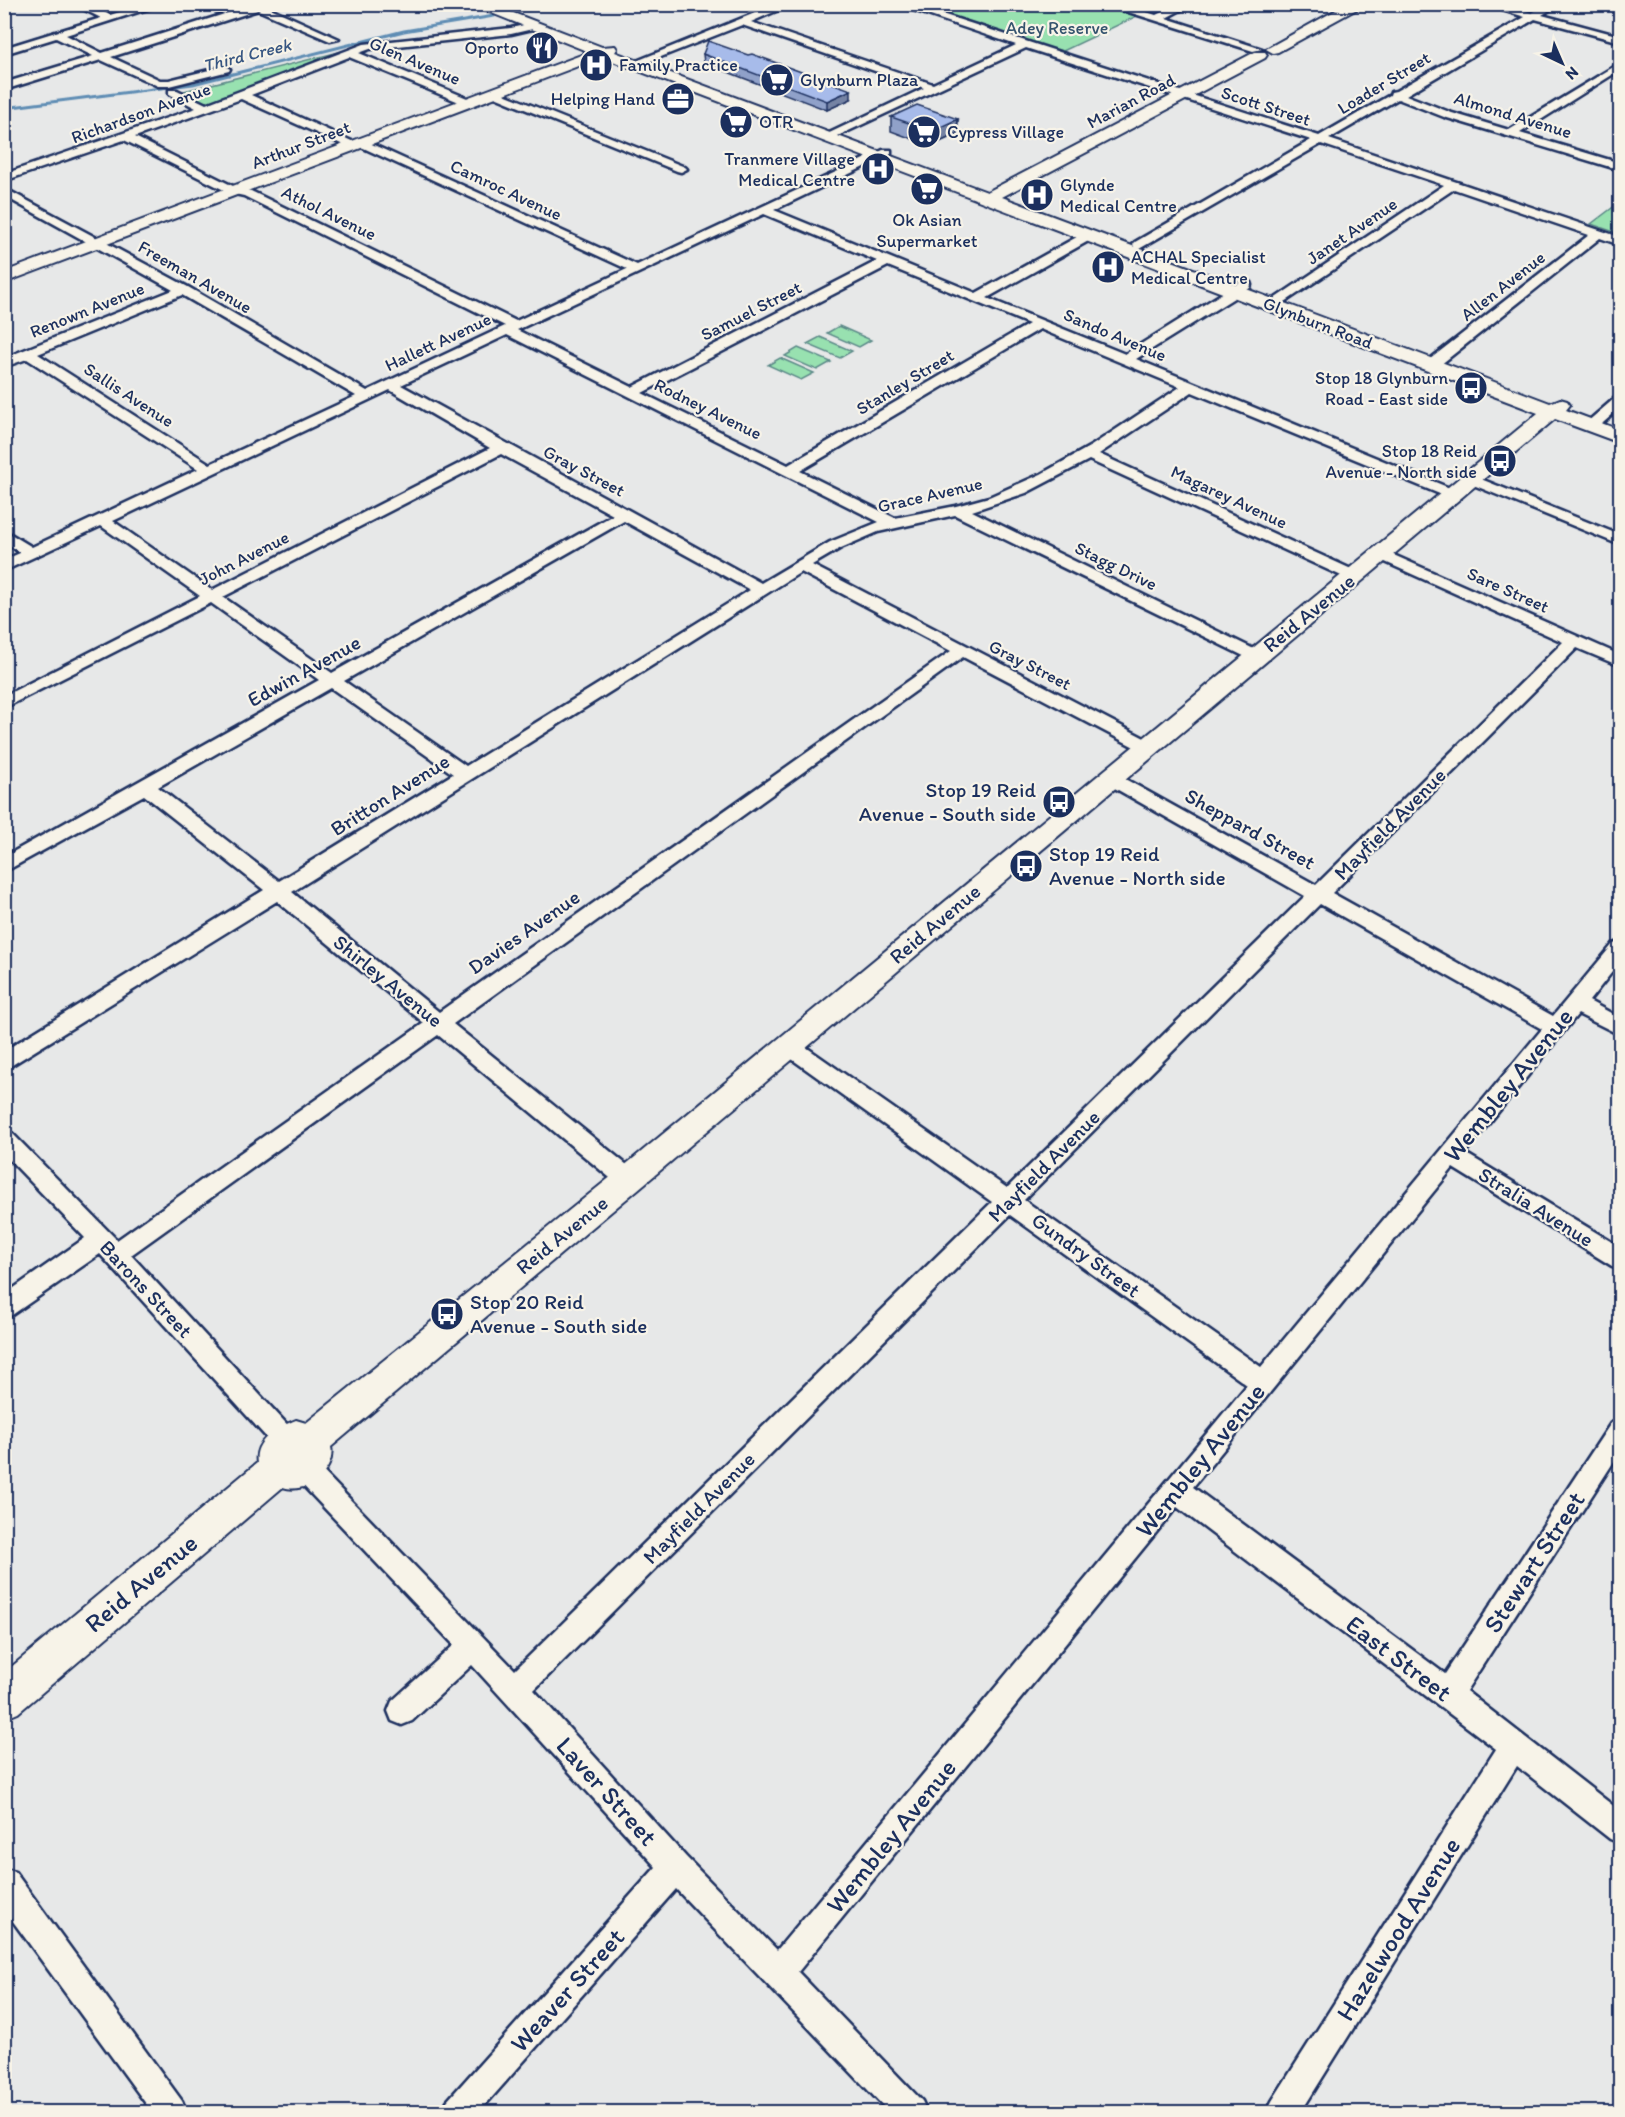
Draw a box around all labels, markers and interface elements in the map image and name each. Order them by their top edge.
park label: Adey Reserve [1006,17,1108,39]
restaurant icon: Oporto [524,30,560,66]
street label: Glen Avenue [366,32,464,90]
water label: Third Creek [201,33,295,77]
north arrow [1532,33,1592,93]
place label: Oporto [465,37,519,59]
hospital icon: Family Practice [578,47,614,83]
street label: Loader Street [1334,47,1435,119]
place label: Family Practice [619,54,738,76]
supermarket icon: Glynburn Plaza [759,62,795,98]
text: N [1562,63,1583,84]
street label: Marian Road [1083,68,1179,133]
place label: Glynburn Plaza [800,69,919,91]
street label: Richardson Avenue [68,78,214,148]
office icon: Helping Hand [660,81,696,117]
street label: Scott Street [1219,81,1314,131]
street label: Almond Avenue [1452,87,1574,143]
place label: Helping Hand [551,88,655,110]
supermarket icon: OTR [718,104,754,140]
place label: OTR [759,111,793,133]
supermarket icon: Cypress Village [906,114,942,150]
street label: Arthur Street [248,116,354,174]
place label: Cypress Village [947,121,1064,143]
place label: Tranmere Village Medical Centre [724,148,855,191]
hospital icon: Tranmere Village Medical Centre [860,151,896,187]
street label: Camroc Avenue [447,154,565,226]
supermarket icon: Ok Asian Supermarket [909,171,945,207]
place label: Glynde Medical Centre [1060,174,1177,217]
hospital icon: Glynde Medical Centre [1019,177,1055,213]
street label: Athol Avenue [278,181,380,245]
street label: Janet Avenue [1303,193,1401,269]
place label: Ok Asian Supermarket [876,209,978,252]
street label: Freeman Avenue [134,236,256,318]
place label: ACHAL Specialist Medical Centre [1131,246,1266,289]
street label: Allen Avenue [1456,246,1550,326]
hospital icon: ACHAL Specialist Medical Centre [1090,249,1126,285]
street label: Samuel Street [697,276,805,346]
street label: Renown Avenue [27,277,147,343]
street label: Glynburn Road [1260,292,1376,354]
street label: Sando Avenue [1060,303,1170,367]
street label: Hallett Avenue [381,308,495,376]
street label: Stanley Street [852,344,958,420]
street label: Sallis Avenue [80,358,178,432]
place label: Stop 18 Glynburn Road - East side [1315,367,1448,410]
bus stop icon: Stop 18 Glynburn Road - East side [1453,370,1489,406]
street label: Rodney Avenue [651,373,765,445]
street label: Gray Street [539,440,629,502]
place label: Stop 18 Reid Avenue - North side [1326,440,1477,483]
bus stop icon: Stop 18 Reid Avenue - North side [1482,443,1518,479]
street label: Magarey Avenue [1167,460,1291,534]
street label: Grace Avenue [875,472,985,518]
street label: John Avenue [195,526,293,590]
street label: Stagg Drive [1071,537,1161,595]
street label: Sare Street [1464,562,1553,618]
street label: Reid Avenue [1258,568,1360,657]
street label: Edwin Avenue [243,629,365,712]
street label: Gray Street [985,635,1075,695]
street label: Britton Avenue [326,748,454,841]
street label: Mayfield Avenue [1328,762,1451,885]
place label: Stop 19 Reid Avenue - South side [859,777,1036,826]
street label: Sheppard Street [1181,782,1320,875]
bus stop icon: Stop 19 Reid Avenue - South side [1041,784,1077,820]
place label: Stop 19 Reid Avenue - North side [1049,841,1226,890]
bus stop icon: Stop 19 Reid Avenue - North side [1008,848,1044,884]
street label: Reid Avenue [884,878,985,969]
street label: Davies Avenue [463,884,584,979]
street label: Shirley Avenue [329,929,448,1032]
street label: Wembley Avenue [1436,1001,1580,1169]
street label: Mayfield Avenue [982,1104,1105,1227]
street label: Stralia Avenue [1474,1161,1599,1252]
street label: Reid Avenue [511,1190,613,1279]
street label: Gundry Street [1027,1207,1145,1302]
street label: Barons Street [95,1235,198,1343]
place label: Stop 20 Reid Avenue - South side [470,1289,647,1338]
bus stop icon: Stop 20 Reid Avenue - South side [429,1296,465,1332]
street label: Wembley Avenue [1128,1376,1272,1544]
street label: Mayfield Avenue [637,1446,760,1569]
street label: Stewart Street [1476,1485,1592,1639]
street label: Reid Avenue [78,1527,204,1639]
street label: East Street [1340,1608,1458,1708]
street label: Laver Street [550,1730,665,1852]
street label: Wembley Avenue [819,1752,963,1920]
street label: Hazelwood Avenue [1329,1831,1467,2027]
street label: Weaver Street [503,1921,631,2059]

